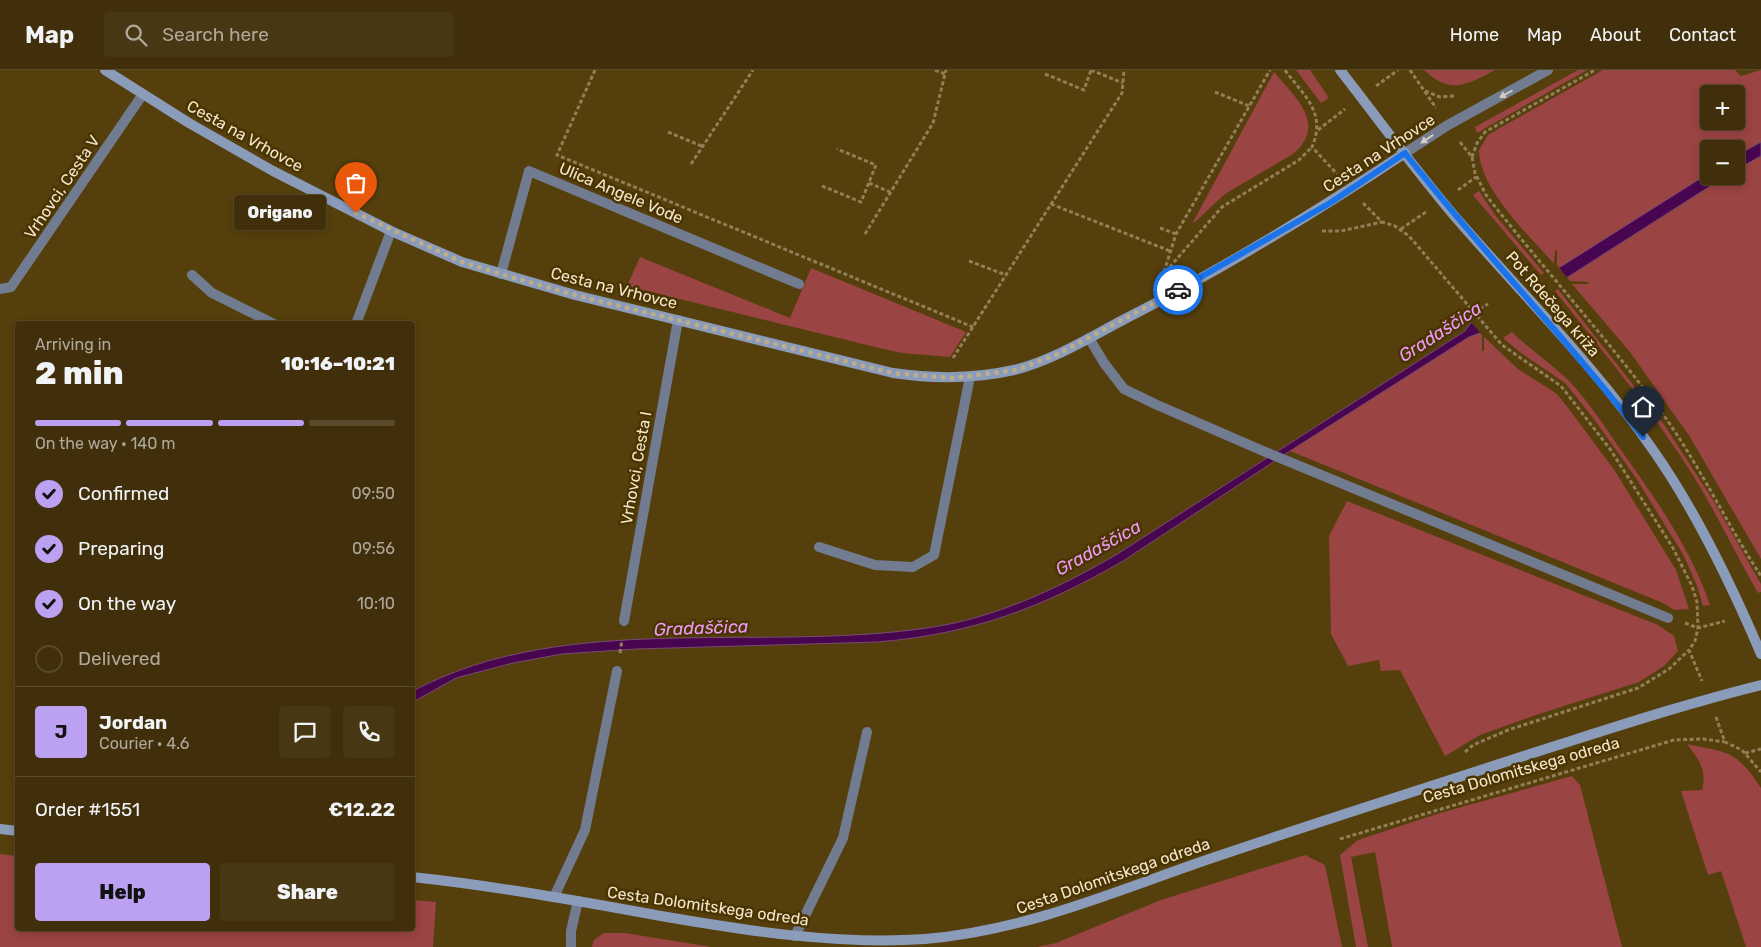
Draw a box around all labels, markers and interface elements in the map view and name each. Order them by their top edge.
search box [104,12,454,57]
text: Map [25,21,74,49]
icon: search [122,21,150,49]
text: Search here [162,23,269,46]
text: Home [1450,24,1499,46]
text: Map [1527,24,1562,46]
text: About [1590,24,1641,46]
text: Contact [1669,24,1736,46]
map controls [1700,85,1745,185]
button: + [1700,85,1745,130]
one-way arrow [1499,89,1512,98]
street label: Cesta na Vrhovce [184,96,306,176]
street label: Cesta na Vrhovce [1319,110,1439,196]
street label: Vrhovci, Cesta V [20,132,104,242]
one-way arrow [1420,134,1433,144]
button: − [1700,140,1745,185]
street label: Ulica Angele Vode [556,158,686,228]
pin [335,162,377,213]
icon: bag [342,169,370,197]
callout: Origano [234,196,326,230]
text: Origano [248,203,312,222]
street label: Pot Rdečega križa [1502,247,1604,361]
street label: Cesta na Vrhovce [549,263,679,313]
courier [1153,265,1203,315]
icon: car [1164,276,1192,304]
water label: Gradaščica [1394,297,1486,367]
text: Arriving in [35,335,111,354]
text: 10:16–10:21 [281,352,395,375]
text: 2 min [35,354,124,392]
pin [1622,386,1664,437]
icon: home [1629,393,1657,421]
street label: Vrhovci, Cesta I [617,410,655,526]
text: On the way · 140 m [35,434,175,453]
icon: check [35,480,63,508]
text: Confirmed [78,482,169,505]
text: 09:50 [352,484,395,503]
water label: Gradaščica [1051,515,1145,581]
icon: check [35,535,63,563]
text: Preparing [78,537,164,560]
text: 09:56 [352,539,395,558]
icon: check [35,590,63,618]
text: On the way [78,592,176,615]
text: 10:10 [357,594,395,613]
water label: Gradaščica [653,615,749,641]
text: Delivered [78,647,161,670]
button: chat [279,706,331,758]
button: phone [343,706,395,758]
text: Jordan [99,711,167,734]
text: J [55,720,67,743]
street label: Cesta Dolomitskega odreda [1421,733,1621,807]
text: Courier · 4.6 [99,734,189,753]
text: Order #1551 [35,798,140,821]
text: €12.22 [328,798,395,821]
street label: Cesta Dolomitskega odreda [1014,834,1212,918]
button: Help [35,863,210,921]
button: Share [220,863,395,921]
street label: Cesta Dolomitskega odreda [606,882,810,930]

